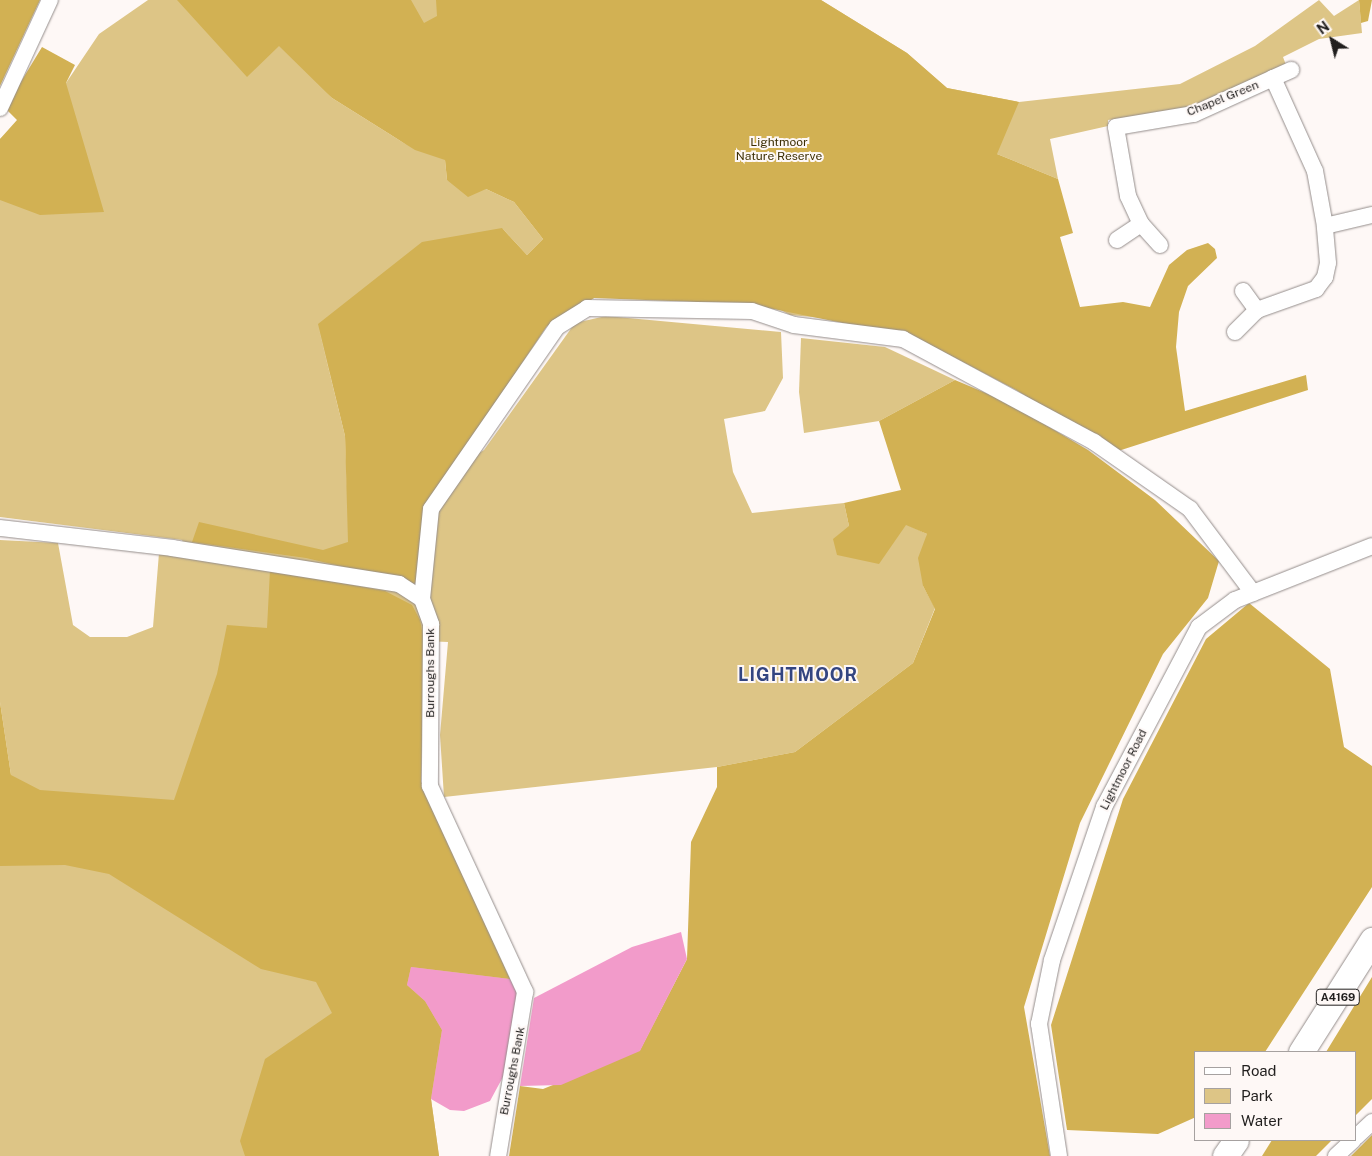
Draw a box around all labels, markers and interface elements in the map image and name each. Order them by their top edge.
north arrow [1307,15,1357,65]
text: N [1314,18,1332,38]
street label: Chapel Green [1185,78,1261,120]
park label: Lightmoor Nature Reserve [736,136,822,164]
street label: Burroughs Bank [424,628,438,718]
district label: LIGHTMOOR [737,664,859,686]
street label: Lightmoor Road [1097,727,1151,813]
road number: A4169 [1316,989,1360,1006]
street label: Burroughs Bank [497,1026,529,1116]
legend [1194,1051,1357,1141]
text: Road [1241,1062,1277,1079]
text: Park [1241,1087,1273,1104]
text: Water [1241,1112,1283,1129]

